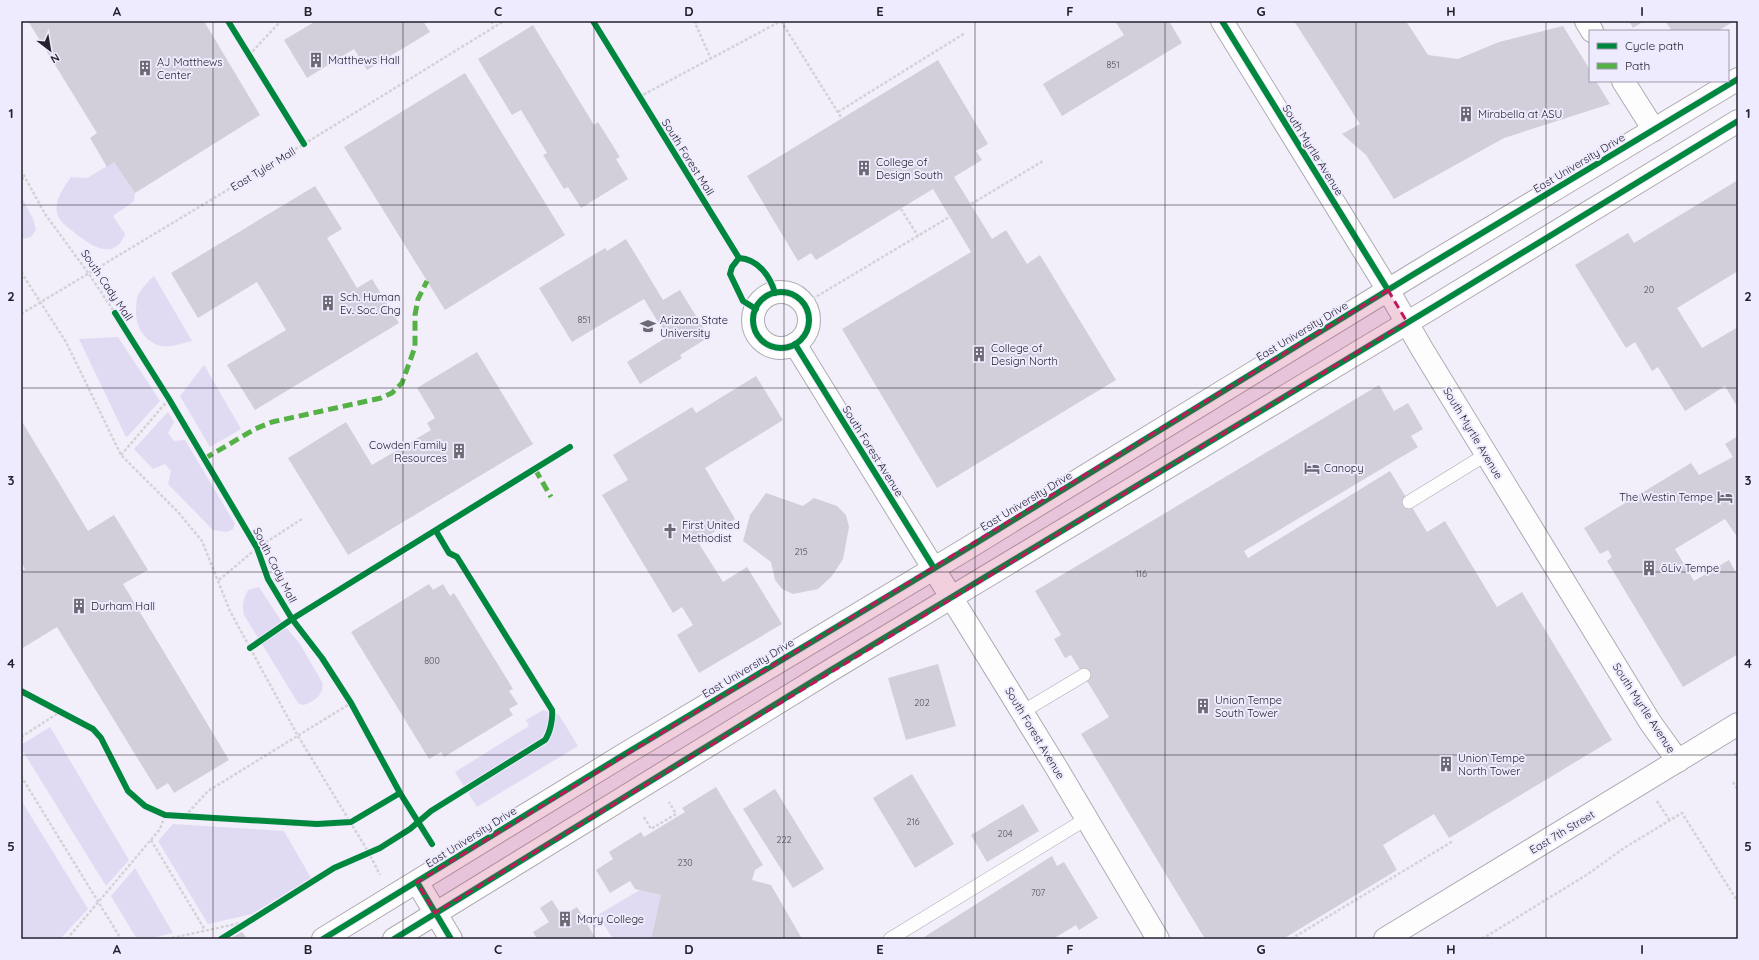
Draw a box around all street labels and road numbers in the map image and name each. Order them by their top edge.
street label: South Myrtle Avenue [1279,102,1347,198]
street label: South Forest Mall [659,116,717,198]
street label: East University Drive [1531,130,1627,196]
street label: East Tyler Mall [228,144,298,194]
street label: South Cady Mall [78,247,136,323]
street label: East University Drive [1254,298,1350,364]
street label: South Myrtle Avenue [1440,385,1506,481]
street label: South Forest Avenue [839,403,907,499]
street label: East University Drive [978,468,1074,534]
street label: South Cady Mall [250,525,300,605]
street label: East University Drive [700,635,796,701]
street label: South Myrtle Avenue [1610,660,1678,756]
street label: South Forest Avenue [1002,685,1068,781]
street label: East University Drive [423,803,519,871]
street label: East 7th Street [1527,807,1597,857]

